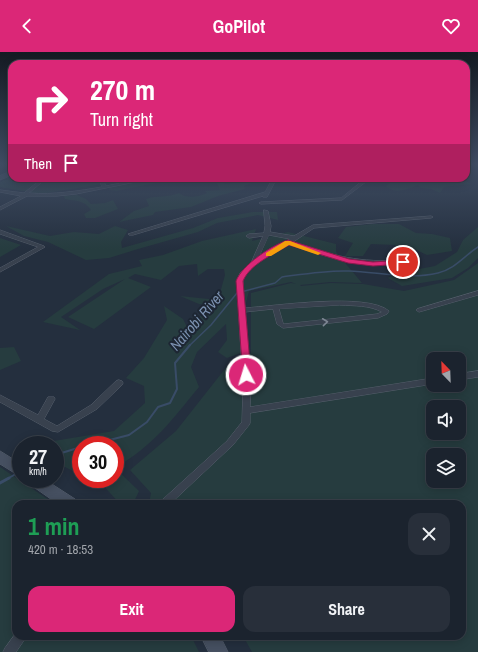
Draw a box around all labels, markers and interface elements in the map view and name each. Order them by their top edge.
text: GoPilot [213,14,265,39]
icon: back [16,15,38,37]
icon: heart [440,15,462,37]
text: 270 m [90,71,155,109]
icon: right [24,76,76,128]
text: Turn right [90,107,153,132]
icon: arrive [60,152,82,174]
text: Then [24,153,52,174]
pin [386,245,420,279]
icon: arrive [392,251,414,273]
water label: Nairobi River [165,286,229,355]
one-way arrow [322,317,328,326]
north arrow [426,352,466,392]
map controls [426,352,466,488]
position arrow [225,354,267,396]
button: sound [426,400,466,440]
speed limit sign: 30 [72,436,124,488]
text: 27 [29,443,47,470]
button: layers [426,448,466,488]
text: km/h [29,465,47,478]
text: 1 min [28,510,79,542]
button: close [408,513,450,555]
text: 420 m · 18:53 [28,541,93,558]
button: Exit [28,586,235,632]
button: Share [243,586,450,632]

